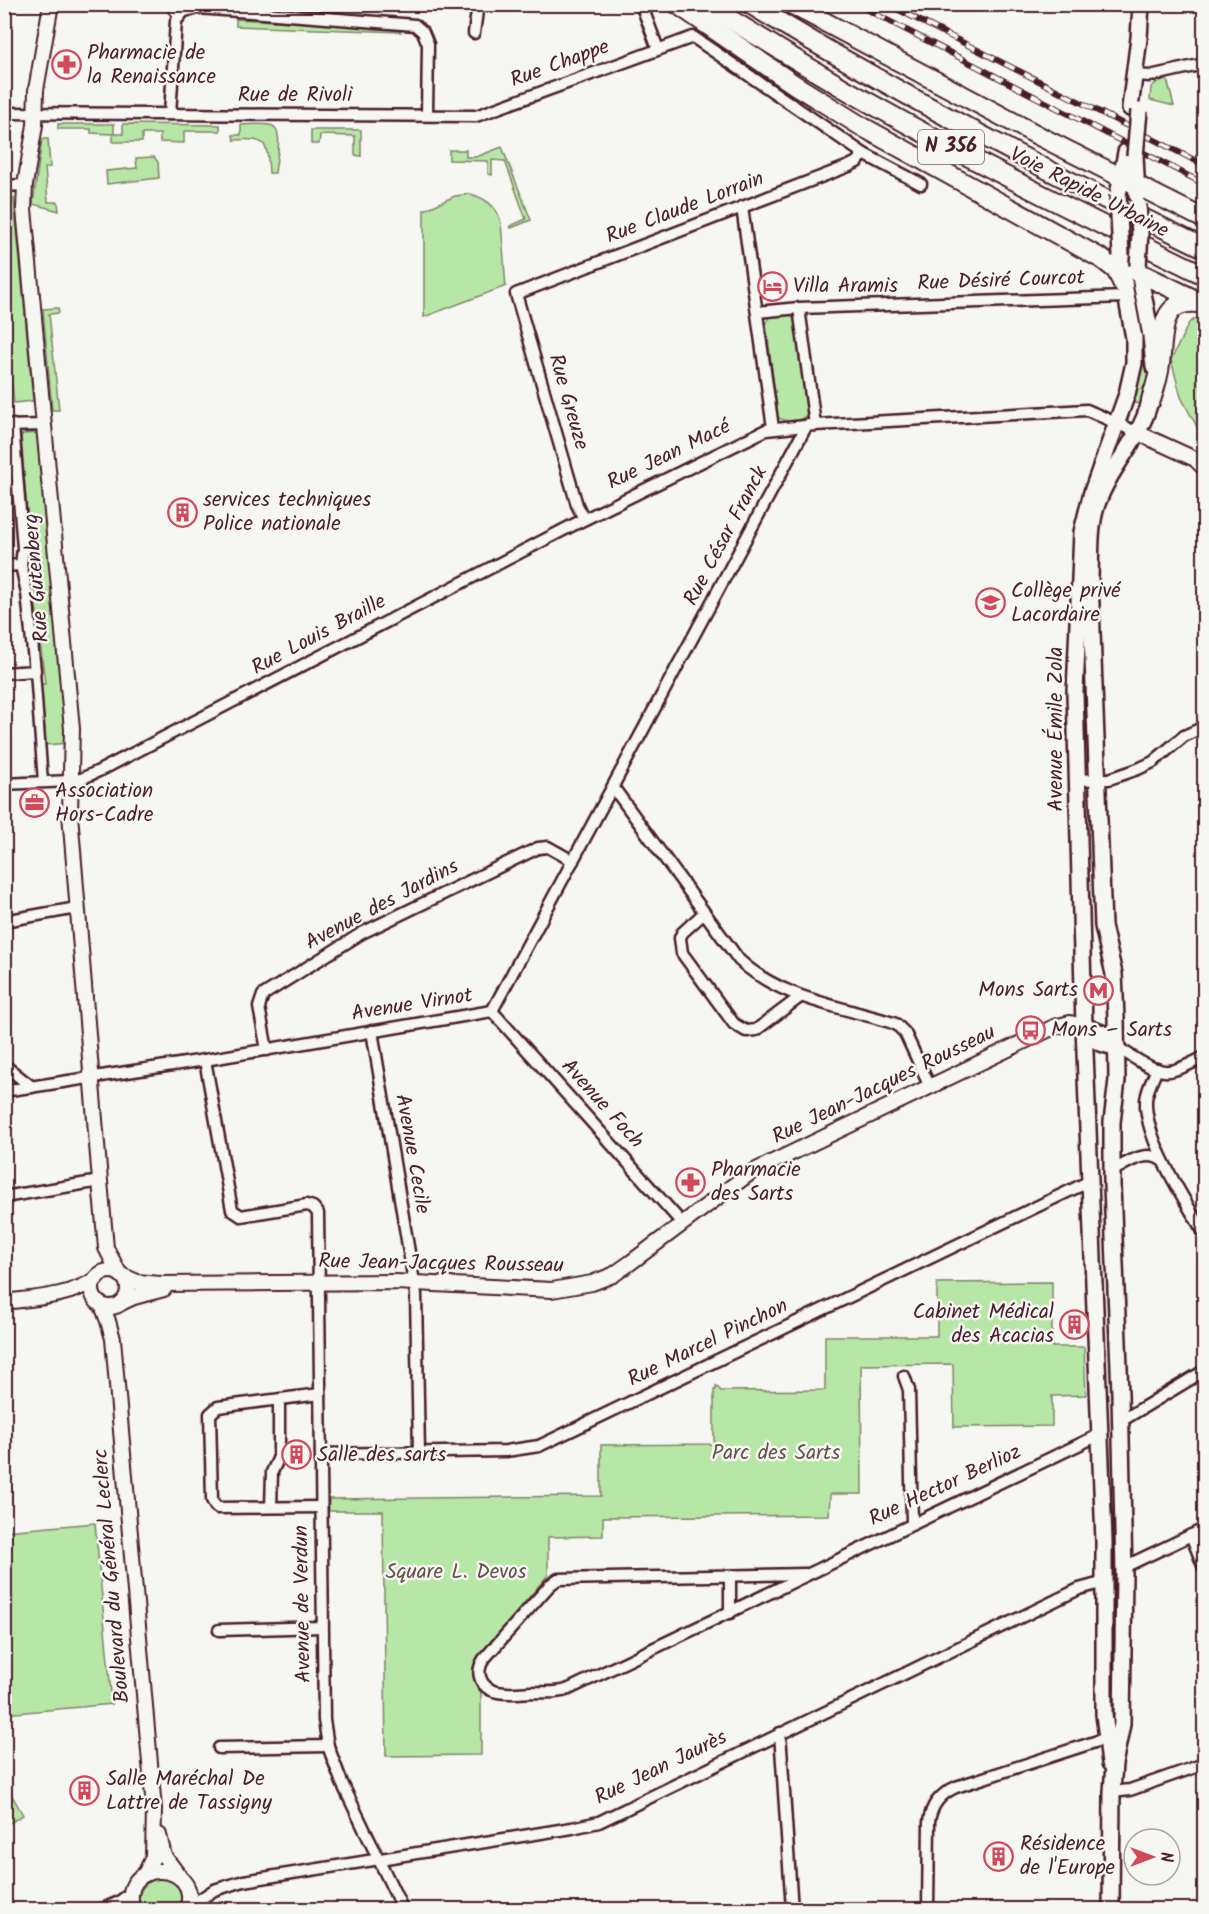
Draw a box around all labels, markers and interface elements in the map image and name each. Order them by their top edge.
street label: Rue Chappe [506,31,615,97]
place label: Pharmacie de la Renaissance [87,37,216,94]
pharmacy icon: Pharmacie de la Renaissance [50,49,82,81]
street label: Rue de Rivoli [238,79,353,112]
road number: N 356 [918,130,984,164]
street label: Voie Rapide Urbaine [1004,139,1175,248]
street label: Rue Claude Lorrain [601,163,769,253]
street label: Rue Désiré Courcot [917,262,1086,300]
hotel icon: Villa Aramis [756,270,788,302]
place label: Villa Aramis [793,270,898,303]
street label: Rue Greuze [539,350,598,454]
street label: Rue Jean Macé [602,410,737,499]
street label: Rue César Franck [675,460,777,612]
place label: services techniques Police nationale [203,484,371,541]
building icon: services techniques Police nationale [166,496,198,528]
street label: Rue Gutenberg [15,512,59,644]
place label: Collège privé Lacordaire [1011,575,1121,632]
street label: Rue Louis Braille [246,585,393,684]
school or university icon: Collège privé Lacordaire [974,587,1006,619]
street label: Avenue Émile Zola [1040,647,1073,811]
place label: Association Hors-Cadre [55,775,154,832]
office icon: Association Hors-Cadre [18,787,50,819]
street label: Avenue des Jardins [299,851,465,959]
place label: Mons Sarts [978,974,1078,1007]
metro station icon: Mons Sarts [1083,974,1115,1006]
street label: Avenue Virnot [349,979,476,1031]
bus stop icon: Mons – Sarts [1014,1014,1046,1046]
place label: Mons – Sarts [1051,1014,1172,1047]
street label: Rue Jean-Jacques Rousseau [767,1016,1001,1154]
street label: Avenue Foch [552,1052,652,1156]
street label: Avenue Cecile [385,1091,439,1217]
place label: Pharmacie des Sarts [711,1154,801,1211]
pharmacy icon: Pharmacie des Sarts [674,1166,706,1198]
street label: Rue Jean-Jacques Rousseau [318,1245,564,1283]
street label: Rue Marcel Pinchon [622,1290,794,1396]
place label: Cabinet Médical des Acacias [913,1296,1054,1353]
building icon: Cabinet Médical des Acacias [1059,1308,1091,1340]
street label: Rue Hector Berlioz [863,1436,1027,1536]
park label: Parc des Sarts [712,1437,840,1470]
building icon: Salle des sarts [280,1439,312,1471]
place label: Salle des sarts [317,1439,446,1472]
street label: Boulevard du Général Leclerc [84,1448,140,1704]
street label: Avenue de Verdun [285,1525,321,1683]
park label: Square L. Devos [385,1556,527,1589]
street label: Rue Jean Jaurès [589,1722,733,1814]
place label: Salle Maréchal De Lattre de Tassigny [106,1763,272,1820]
building icon: Salle Maréchal De Lattre de Tassigny [69,1775,101,1807]
north arrow [1122,1827,1182,1887]
place label: Résidence de l'Europe [1020,1828,1115,1885]
building icon: Résidence de l'Europe [983,1840,1015,1872]
text: N [1153,1852,1178,1862]

